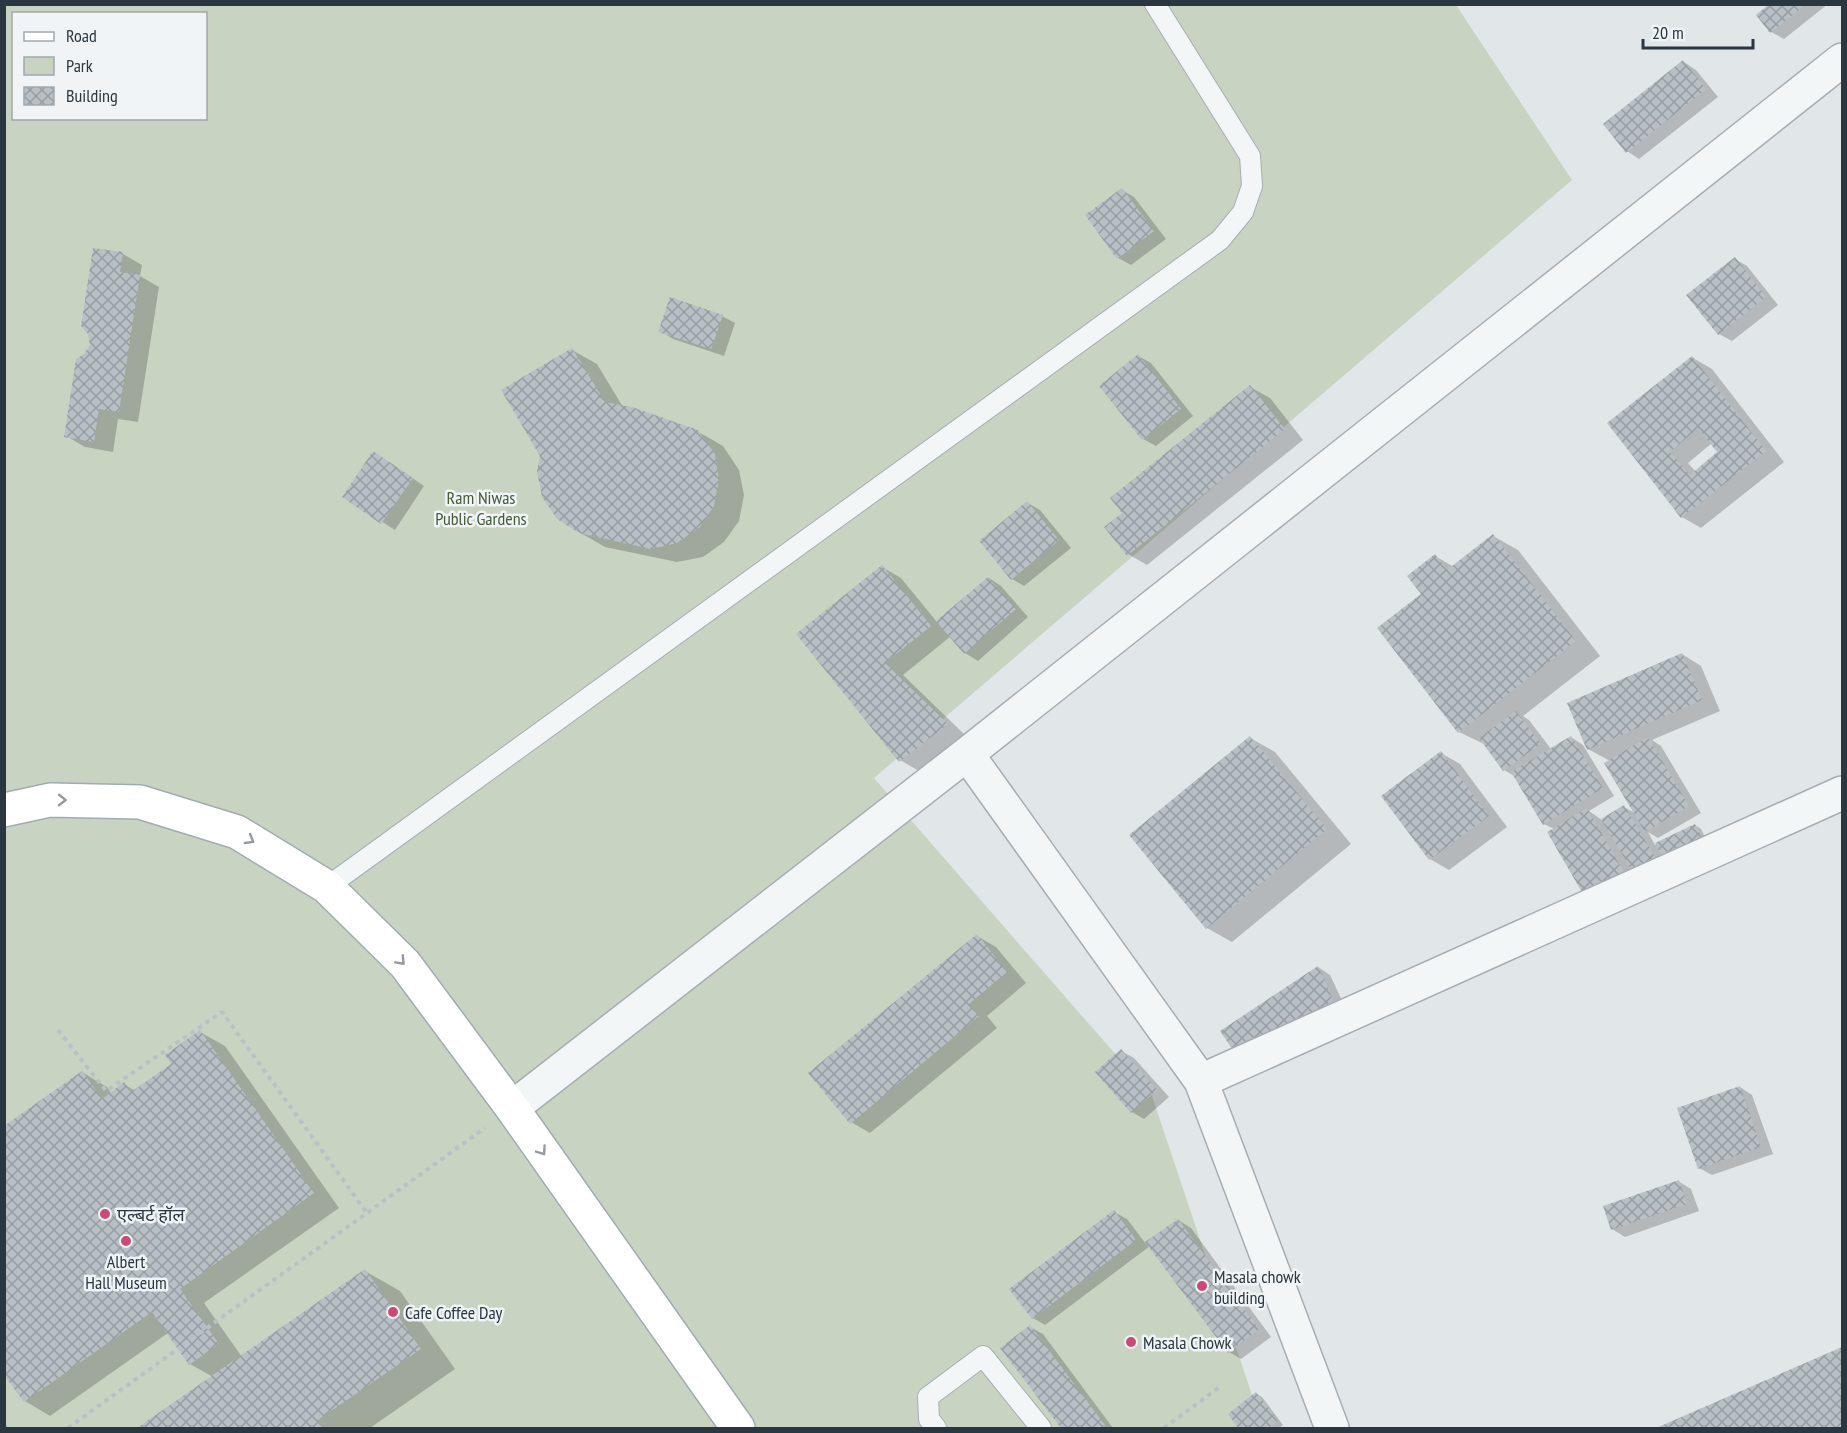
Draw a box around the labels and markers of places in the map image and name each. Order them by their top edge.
place label: एल्बर्ट हॉल [117,1203,185,1226]
marker: एल्बर्ट हॉल [98,1207,112,1221]
marker: Albert Hall Museum [119,1234,133,1248]
place label: Albert Hall Museum [85,1250,167,1294]
place label: Masala chowk building [1214,1265,1301,1309]
marker: Masala chowk building [1195,1279,1209,1293]
place label: Cafe Coffee Day [405,1301,503,1324]
marker: Cafe Coffee Day [386,1305,400,1319]
place label: Masala Chowk [1143,1331,1232,1354]
marker: Masala Chowk [1124,1335,1138,1349]

